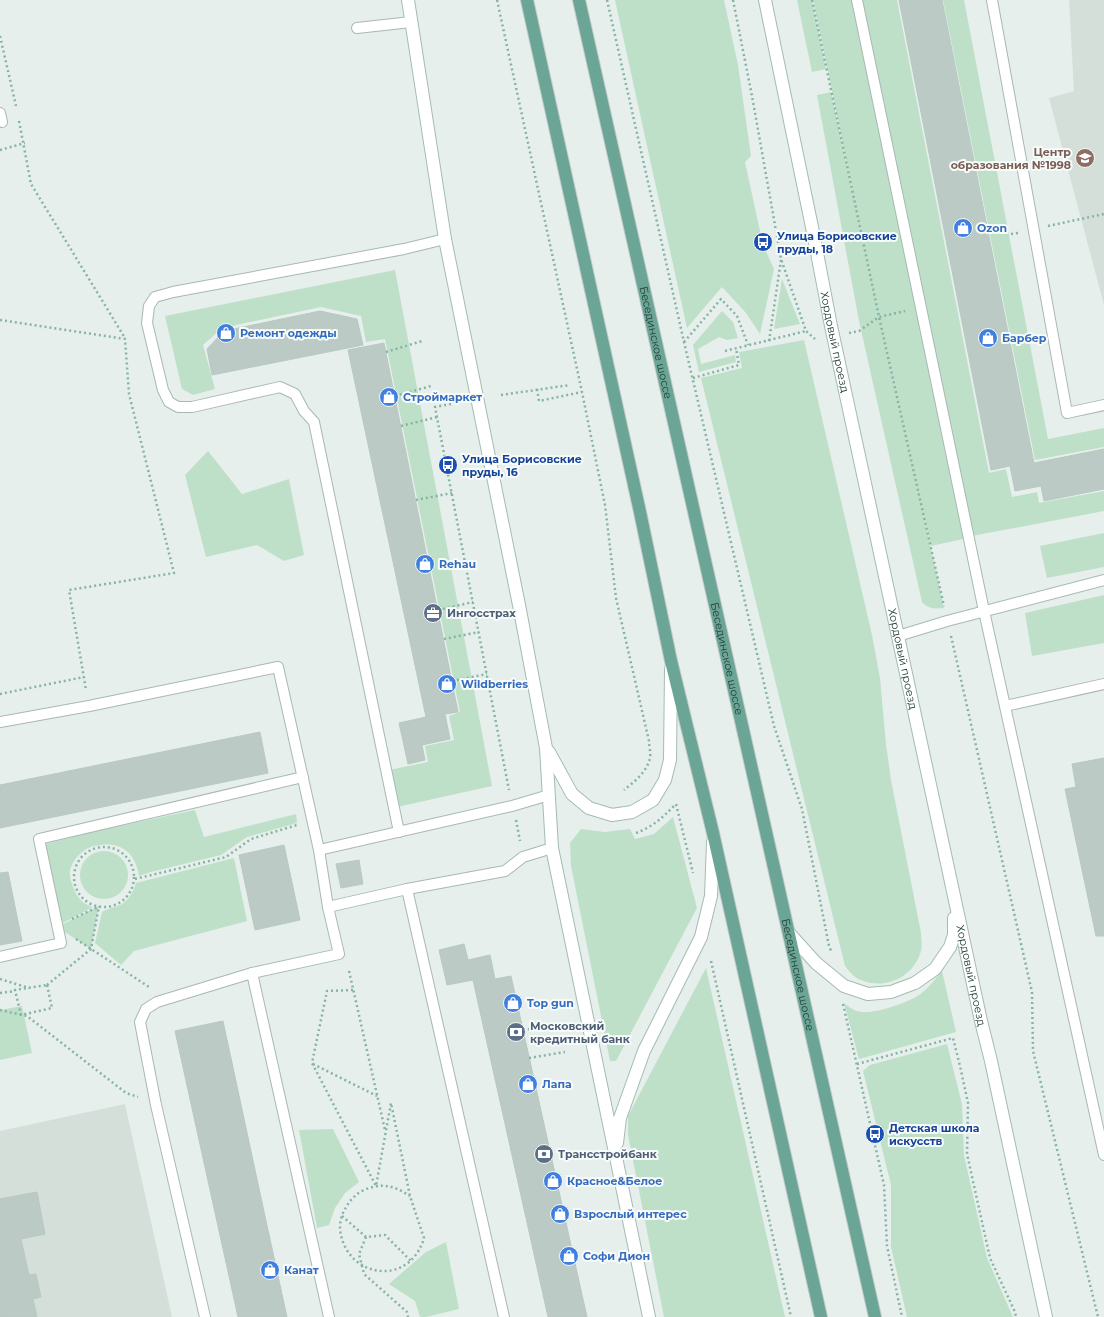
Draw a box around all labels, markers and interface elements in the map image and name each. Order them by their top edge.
place label: Центр образования №1998 [951,145,1071,172]
school or university icon: Центр образования №1998 [1074,147,1096,169]
shop icon: Ozon [952,217,974,239]
place label: Ozon [977,221,1007,235]
place label: Улица Борисовские пруды, 18 [777,229,897,256]
bus stop icon: Улица Борисовские пруды, 18 [752,231,774,253]
street label: Бесединское шоссе [637,285,675,400]
street label: Хордовый проезд [818,290,852,394]
shop icon: Ремонт одежды [215,322,237,344]
place label: Ремонт одежды [240,326,337,340]
shop icon: Барбер [977,327,999,349]
place label: Барбер [1002,331,1047,345]
shop icon: Строймаркет [378,386,400,408]
place label: Строймаркет [403,390,482,404]
place label: Улица Борисовские пруды, 16 [462,452,582,479]
bus stop icon: Улица Борисовские пруды, 16 [437,454,459,476]
shop icon: Rehau [414,553,436,575]
place label: Rehau [439,557,476,571]
street label: Бесединское шоссе [708,601,747,716]
office icon: Ингосстрах [422,602,444,624]
place label: Ингосстрах [447,606,516,620]
street label: Хордовый проезд [885,607,921,711]
shop icon: Wildberries [436,673,458,695]
place label: Wildberries [461,677,528,691]
street label: Бесединское шоссе [779,917,818,1033]
street label: Хордовый проезд [953,924,989,1028]
shop icon: Top gun [502,992,524,1014]
place label: Top gun [527,996,574,1010]
place label: Московский кредитный банк [530,1019,631,1046]
bank icon: Московский кредитный банк [505,1021,527,1043]
shop icon: Лапа [517,1073,539,1095]
place label: Лапа [542,1077,572,1091]
place label: Детская школа искусств [889,1121,979,1148]
bus stop icon: Детская школа искусств [864,1123,886,1145]
bank icon: Трансстройбанк [533,1143,555,1165]
place label: Трансстройбанк [558,1147,658,1161]
shop icon: Красное&Белое [542,1170,564,1192]
place label: Красное&Белое [567,1174,662,1188]
shop icon: Взрослый интерес [549,1203,571,1225]
place label: Взрослый интерес [574,1207,687,1221]
shop icon: Софи Дион [558,1245,580,1267]
place label: Софи Дион [583,1249,650,1263]
shop icon: Канат [259,1259,281,1281]
place label: Канат [284,1263,319,1277]

